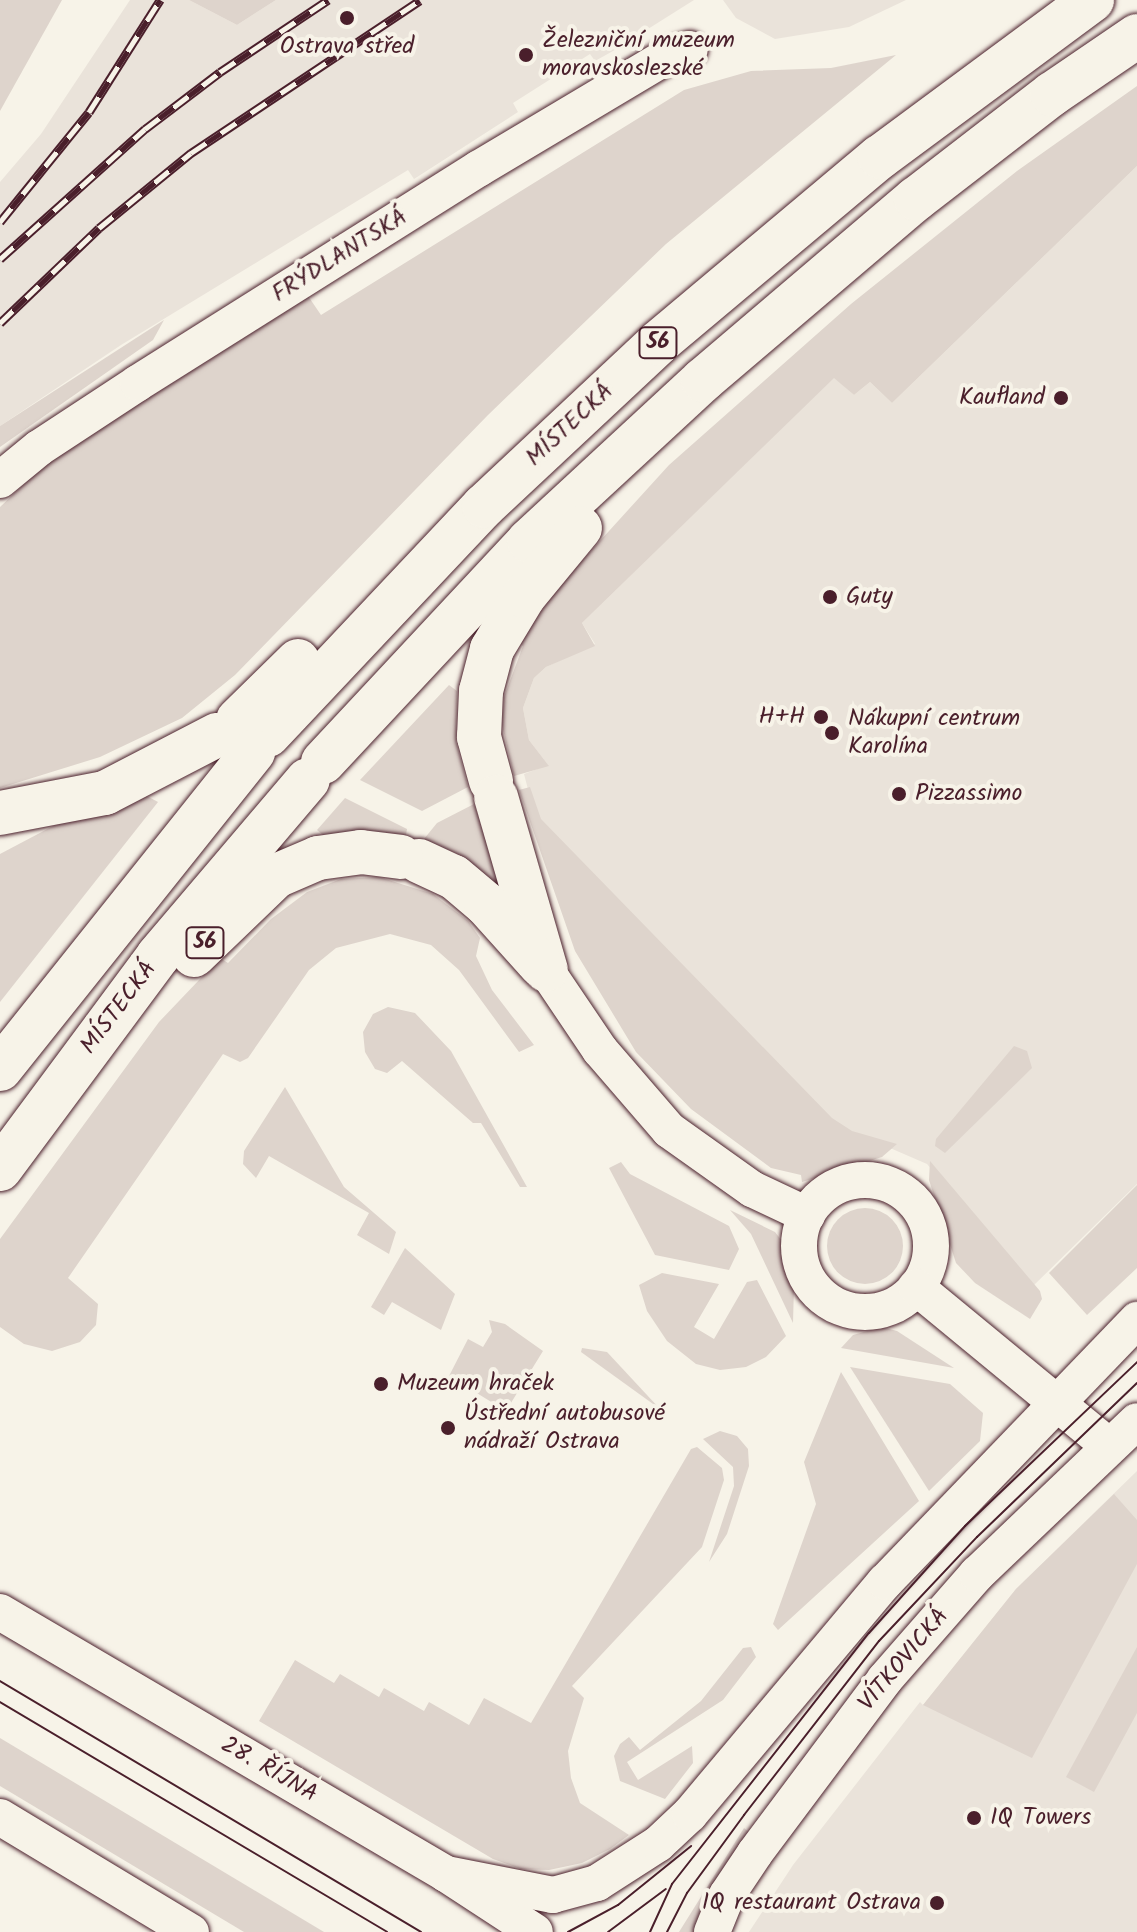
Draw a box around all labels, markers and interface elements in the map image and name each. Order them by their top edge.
marker: Ostrava střed [336,7,358,29]
place label: Železniční muzeum moravskoslezské [542,27,735,83]
place label: Ostrava střed [280,33,414,61]
marker: Železniční muzeum moravskoslezské [517,46,535,64]
street label: FRÝDLANTSKÁ [267,203,413,309]
road number: 56 [638,325,678,361]
street label: MÍSTECKÁ [520,377,620,473]
place label: Kaufland [959,384,1045,412]
marker: Kaufland [1052,389,1070,407]
place label: Guty [846,583,893,611]
marker: Guty [821,588,839,606]
place label: H+H [758,703,805,731]
place label: Nákupní centrum Karolína [848,705,1020,761]
marker: H+H [812,708,830,726]
marker: Nákupní centrum Karolína [823,724,841,742]
place label: Pizzassimo [915,780,1022,808]
marker: Pizzassimo [890,785,908,803]
road number: 56 [185,925,225,961]
street label: MÍSTECKÁ [75,956,163,1060]
place label: Muzeum hraček [397,1370,554,1398]
marker: Muzeum hraček [372,1375,390,1393]
place label: Ústřední autobusové nádraží Ostrava [464,1400,665,1456]
marker: Ústřední autobusové nádraží Ostrava [439,1419,457,1437]
street label: VÍTKOVICKÁ [853,1603,955,1717]
street label: 28. ŘÍJNA [215,1731,323,1809]
place label: IQ Towers [990,1804,1091,1832]
marker: IQ Towers [965,1809,983,1827]
place label: IQ restaurant Ostrava [702,1889,921,1917]
marker: IQ restaurant Ostrava [928,1894,946,1912]

